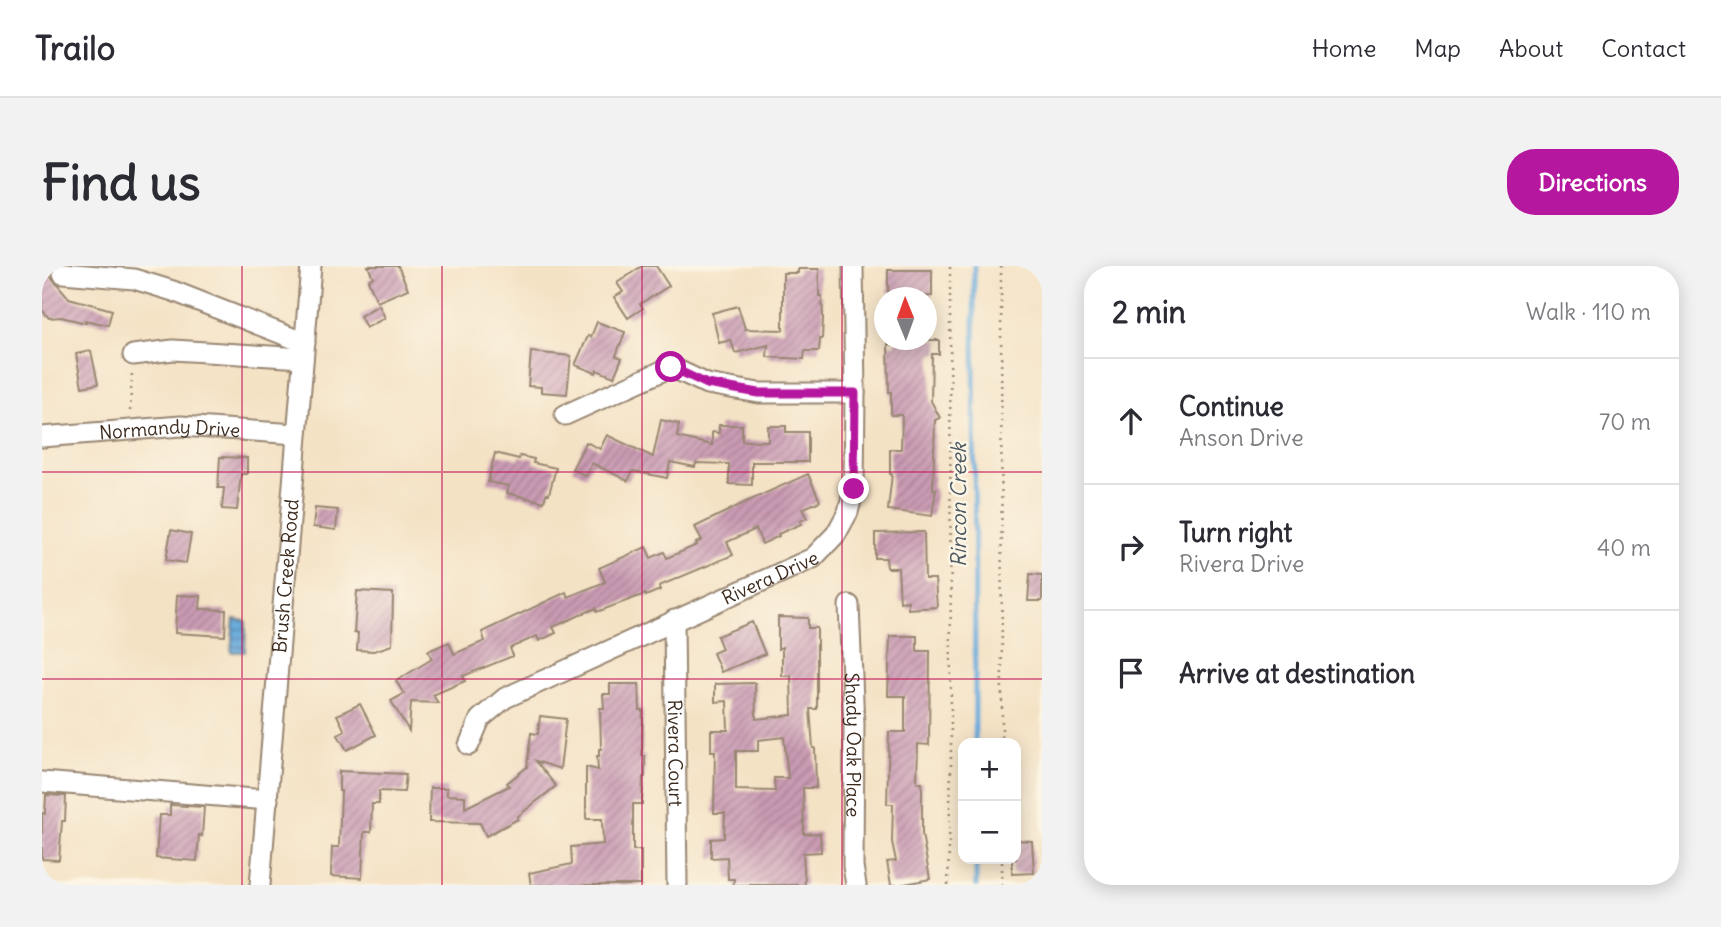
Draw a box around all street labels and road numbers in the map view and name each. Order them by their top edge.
street label: Normandy Drive [98,414,241,444]
street label: Brush Creek Road [267,498,304,654]
street label: Rivera Drive [718,545,822,610]
street label: Shady Oak Place [840,672,866,817]
street label: Rivera Court [663,699,688,807]

